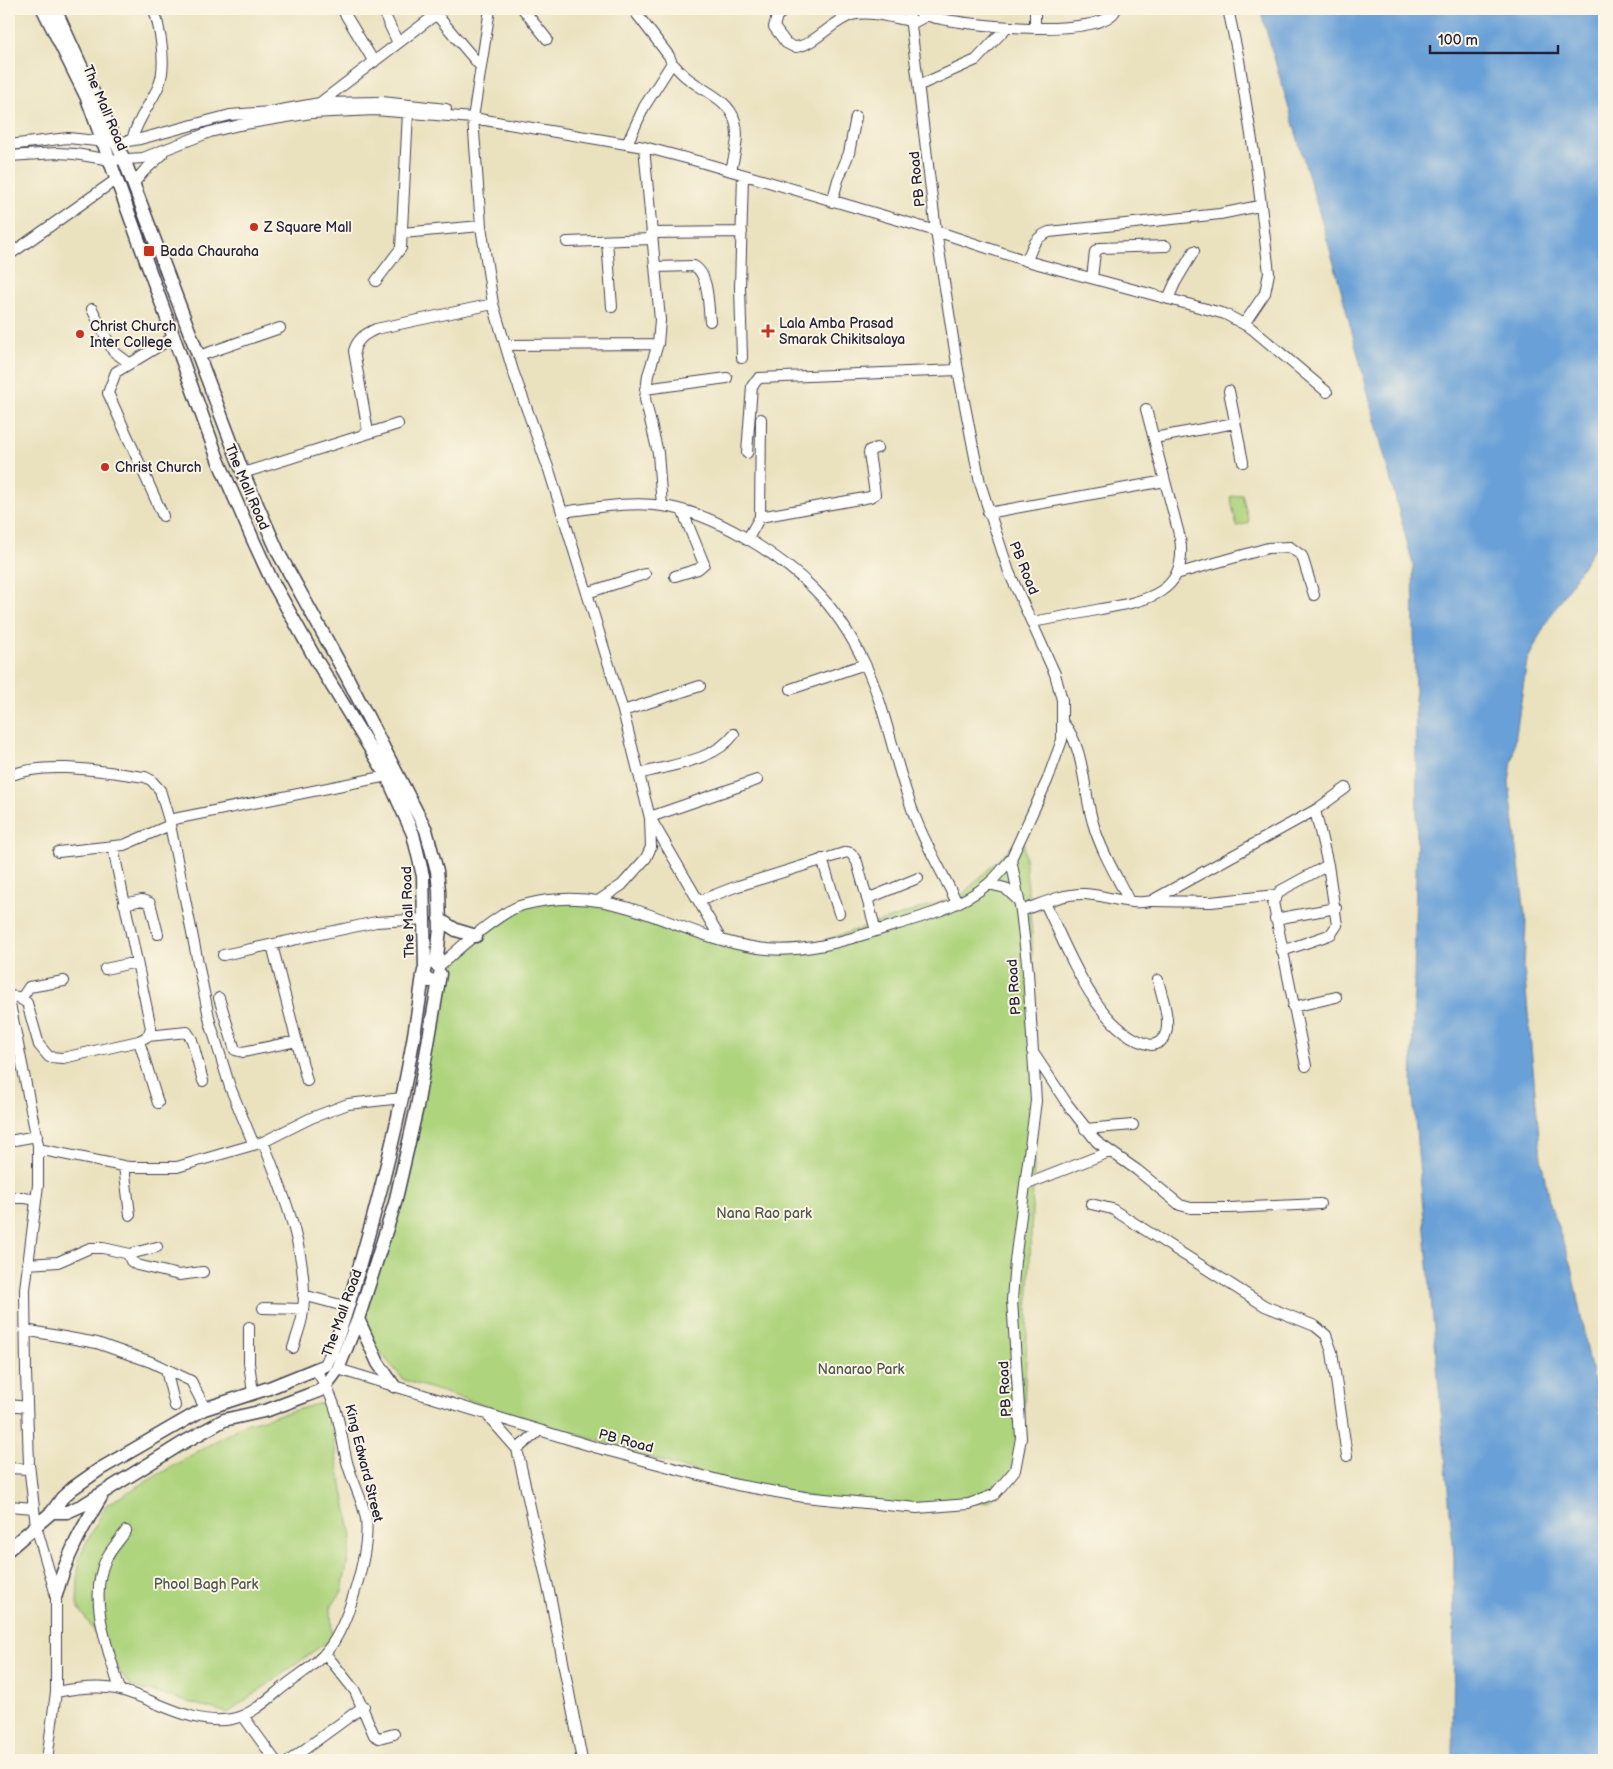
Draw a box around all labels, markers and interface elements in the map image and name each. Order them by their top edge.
scale bar [1430,22,1558,54]
text: 100 m [1438,31,1478,50]
street label: The Mall Road [79,62,131,154]
street label: PB Road [906,150,928,208]
place label: Z Square Mall [263,219,352,236]
marker: Z Square Mall [248,221,260,233]
place label: Bada Chauraha [160,243,259,260]
marker: Bada Chauraha [142,244,156,258]
place label: Lala Amba Prasad Smarak Chikitsalaya [779,315,905,348]
place label: Christ Church Inter College [90,318,177,351]
marker: Lala Amba Prasad Smarak Chikitsalaya [761,324,775,338]
marker: Christ Church Inter College [74,328,86,340]
street label: The Mall Road [221,441,273,533]
place label: Christ Church [115,459,202,476]
marker: Christ Church [99,461,111,473]
street label: PB Road [1006,539,1042,597]
street label: The Mall Road [398,866,418,958]
street label: PB Road [1004,958,1024,1016]
park label: Nana Rao park [716,1205,812,1222]
street label: The Mall Road [318,1267,366,1359]
park label: Nanarao Park [818,1361,905,1378]
street label: PB Road [995,1361,1015,1417]
street label: King Edward Street [341,1402,387,1524]
street label: PB Road [597,1426,655,1456]
park label: Phool Bagh Park [154,1576,258,1593]

